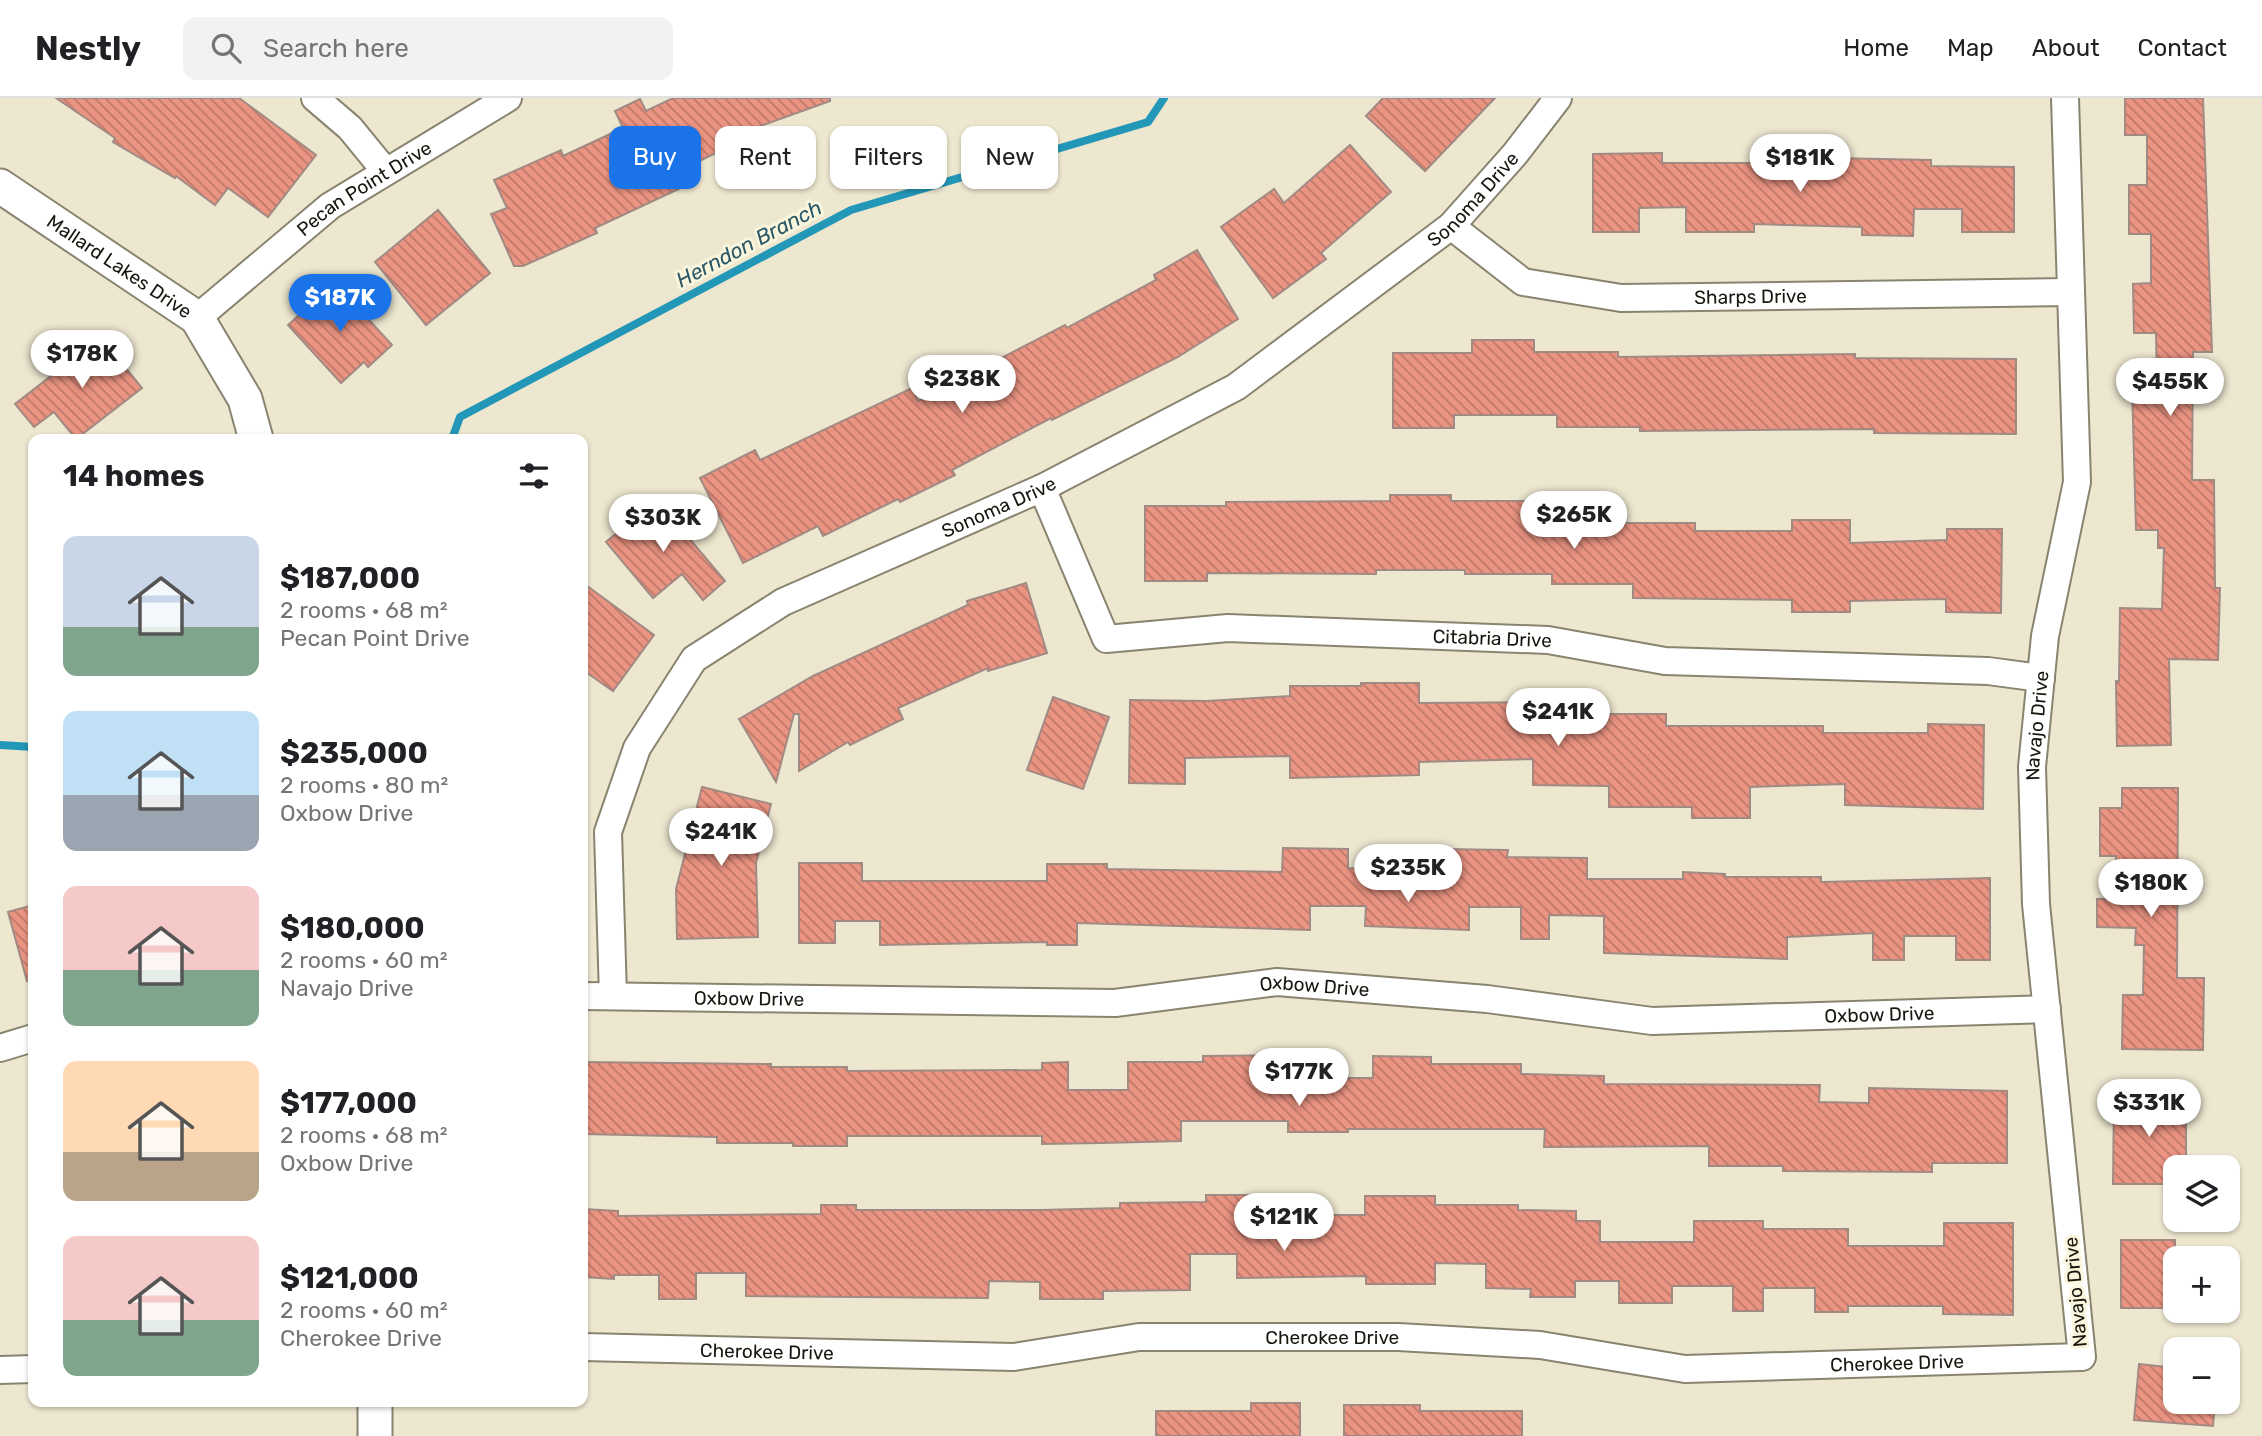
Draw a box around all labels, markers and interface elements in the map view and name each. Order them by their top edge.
search box [183,17,673,80]
text: Nestly [35,29,141,68]
icon: search [207,29,245,67]
text: Search here [263,33,409,64]
text: Home [1843,34,1909,62]
text: Map [1947,34,1994,62]
text: About [2032,34,2100,62]
text: Contact [2138,34,2227,62]
chip: Buy [609,126,701,189]
chip: Rent [715,126,816,189]
chip: Filters [830,126,947,189]
chip: New [961,126,1058,189]
pin: $181K [1751,134,1849,194]
street label: Pecan Point Drive [292,136,436,241]
text: $181K [1765,143,1835,171]
street label: Sonoma Drive [1423,147,1524,252]
water label: Herndon Branch [672,195,826,292]
street label: Mallard Lakes Drive [42,210,196,323]
pin: $187K [291,274,389,334]
text: $187K [305,283,375,311]
street label: Sharps Drive [1694,285,1807,309]
pin: $178K [33,330,131,390]
text: $178K [47,339,117,367]
pin: $238K [913,356,1011,415]
pin: $455K [2121,358,2219,418]
text: $238K [924,364,1000,392]
text: $455K [2132,367,2208,395]
icon: filters [515,457,553,495]
text: 14 homes [63,458,205,494]
street label: Sonoma Drive [938,472,1060,543]
pin: $265K [1525,491,1623,551]
pin: $303K [614,494,712,554]
text: $265K [1536,500,1612,528]
text: $303K [625,503,701,531]
text: $187,000 [280,560,420,596]
icon: home [119,564,203,648]
text: 2 rooms · 68 m² [280,596,448,624]
text: Pecan Point Drive [280,624,470,652]
street label: Citabria Drive [1432,625,1552,652]
street label: Navajo Drive [2021,670,2053,781]
pin: $241K [1509,688,1607,748]
text: $241K [1522,697,1594,725]
text: $235,000 [280,735,428,771]
icon: home [119,739,203,823]
text: 2 rooms · 80 m² [280,771,448,799]
text: Oxbow Drive [280,799,413,827]
pin: $241K [672,808,770,868]
text: $241K [685,817,757,845]
pin: $235K [1359,844,1457,904]
text: $235K [1370,853,1446,881]
pin: $180K [2102,860,2200,919]
text: $180K [2114,868,2188,896]
text: $180,000 [280,910,425,946]
icon: home [119,914,203,998]
text: 2 rooms · 60 m² [280,946,448,974]
street label: Oxbow Drive [1258,971,1370,1001]
text: Navajo Drive [280,974,414,1002]
street label: Oxbow Drive [694,986,804,1011]
street label: Oxbow Drive [1824,1001,1935,1028]
pin: $177K [1250,1048,1348,1108]
text: $177K [1265,1057,1333,1085]
pin: $331K [2100,1080,2198,1139]
text: $177,000 [280,1085,417,1121]
text: $331K [2113,1088,2185,1116]
icon: home [119,1089,203,1173]
text: 2 rooms · 68 m² [280,1121,448,1149]
text: Oxbow Drive [280,1149,413,1177]
map controls [2163,1155,2240,1414]
button: layers [2163,1155,2240,1232]
pin: $121K [1235,1194,1333,1253]
text: $121K [1250,1202,1318,1230]
street label: Navajo Drive [2059,1236,2092,1348]
button: + [2163,1246,2240,1323]
text: $121,000 [280,1260,419,1296]
icon: home [119,1264,203,1348]
text: 2 rooms · 60 m² [280,1296,448,1324]
text: Cherokee Drive [280,1324,442,1352]
street label: Cherokee Drive [1265,1326,1399,1349]
button: − [2163,1337,2240,1414]
street label: Cherokee Drive [700,1339,834,1365]
street label: Cherokee Drive [1830,1350,1964,1377]

